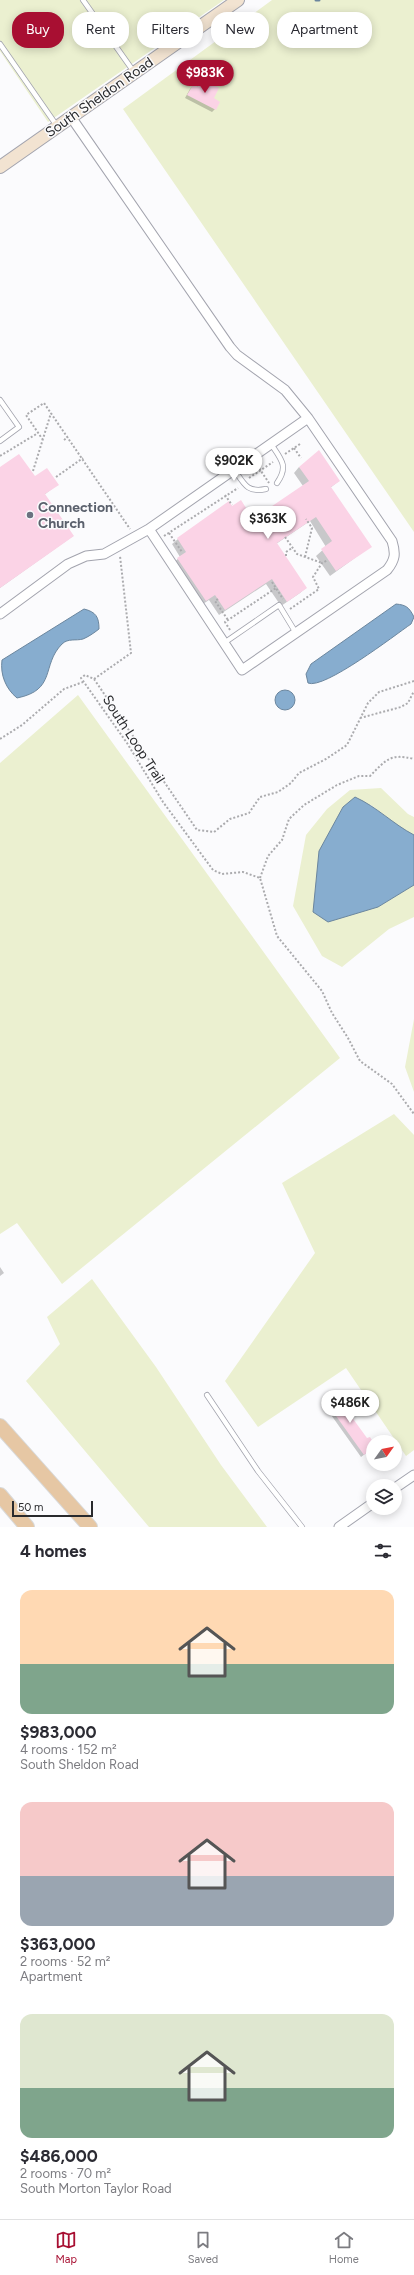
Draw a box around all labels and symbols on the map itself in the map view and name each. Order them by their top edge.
street label: South Sheldon Road [42,54,157,141]
pin: $983K [177,60,233,94]
pin: $902K [206,448,262,482]
place label: Connection Church [38,499,113,532]
pin: $363K [240,506,296,540]
marker: Connection Church [25,510,35,520]
street label: South Loop Trail [99,692,168,787]
pin: $486K [322,1390,378,1424]
north arrow [366,1435,402,1471]
scale bar [12,1499,93,1518]

